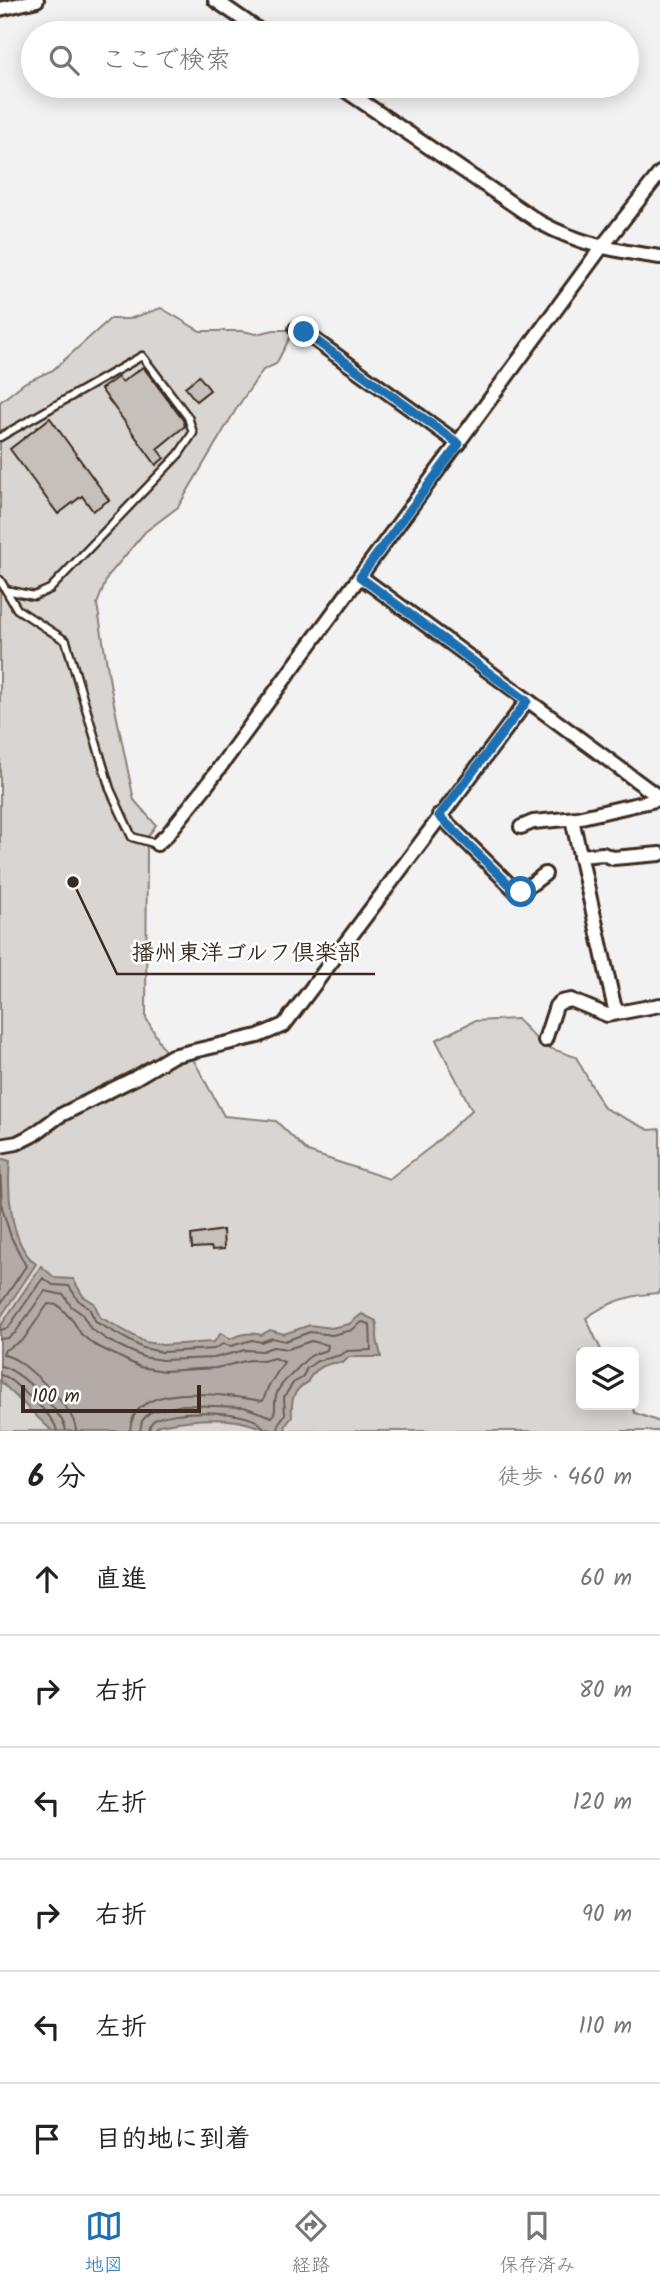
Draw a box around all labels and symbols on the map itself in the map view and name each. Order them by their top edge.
route end [288,316,319,347]
route start [505,876,536,907]
callout: 播州東洋ゴルフ倶楽部 [117,930,375,974]
text: 播州東洋ゴルフ倶楽部 [131,936,361,972]
scale bar [21,1382,201,1414]

